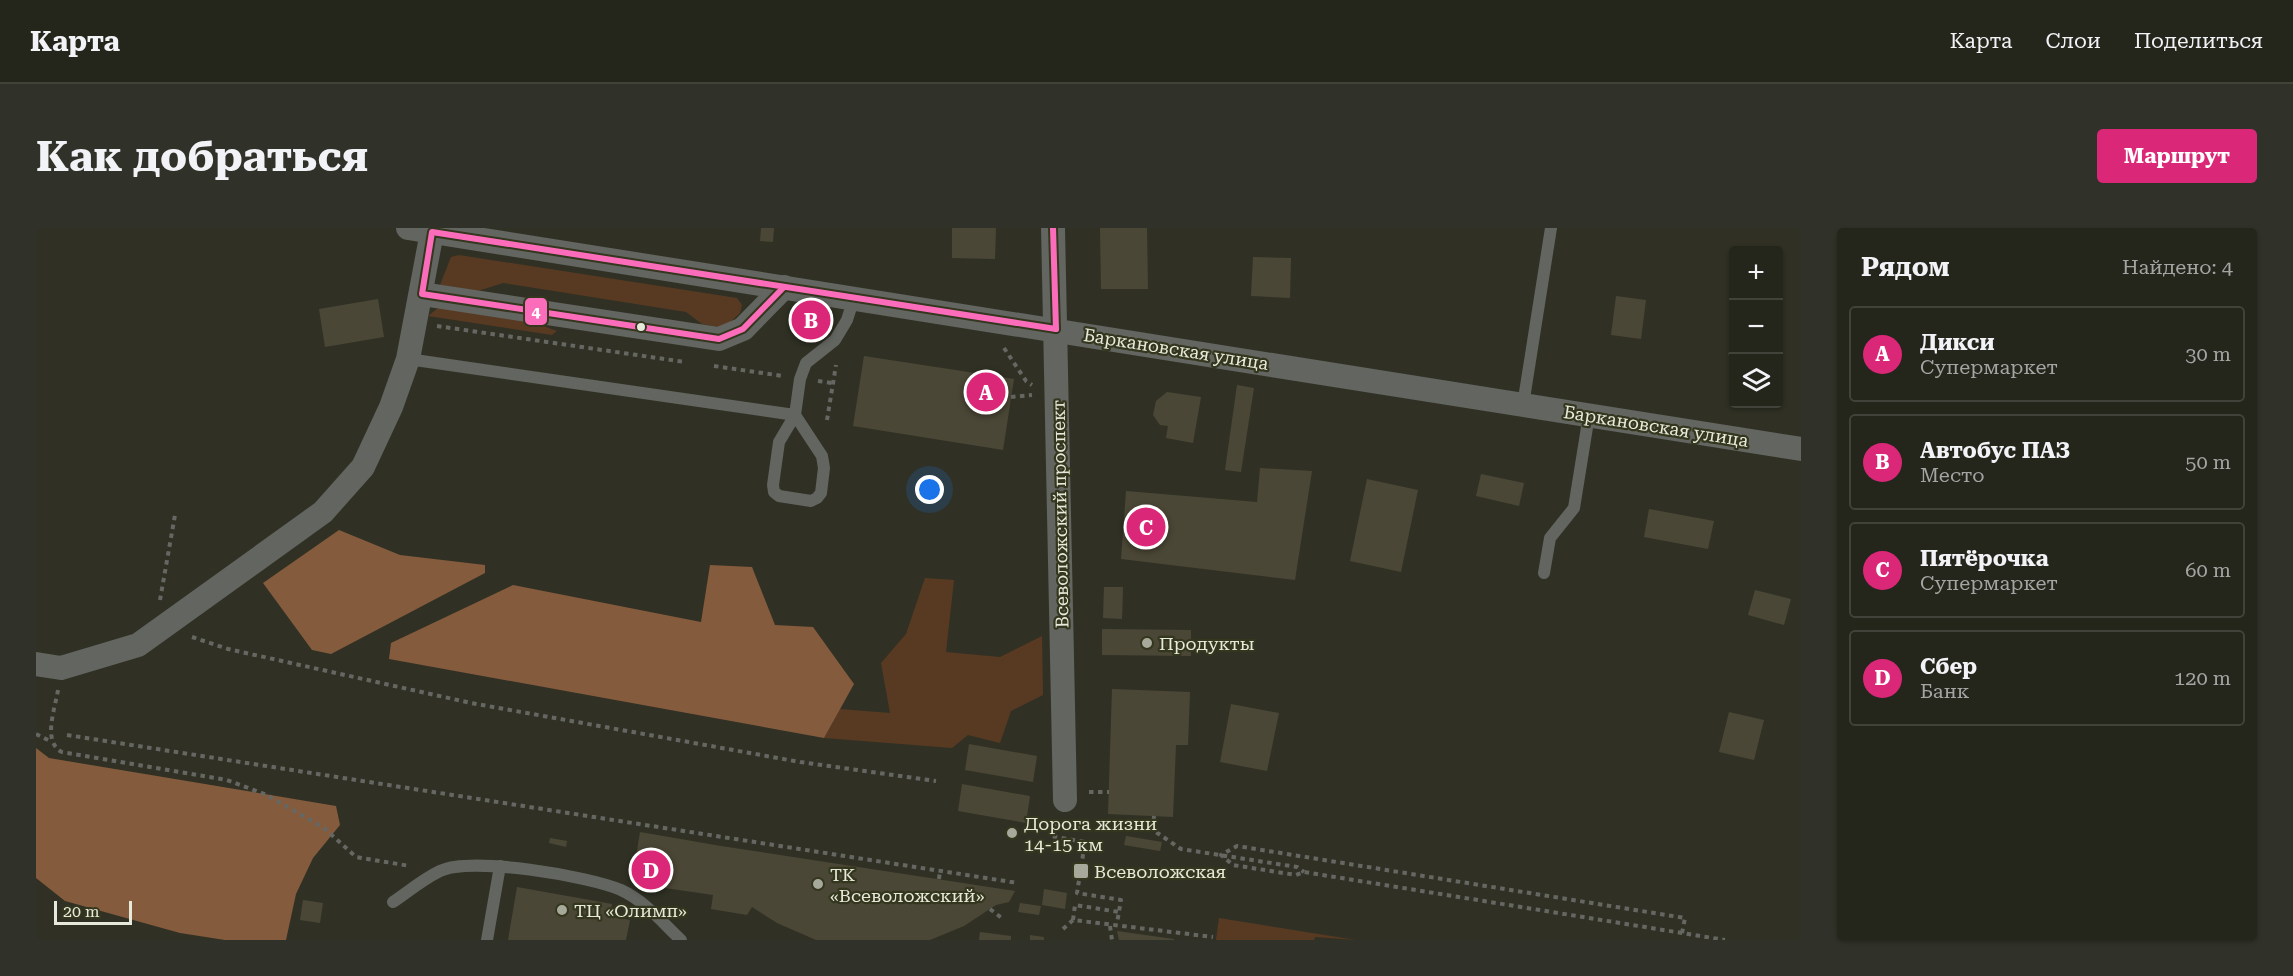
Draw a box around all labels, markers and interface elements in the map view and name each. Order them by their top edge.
text: Карта [30,25,120,58]
text: Карта [1950,29,2013,53]
text: Слои [2046,29,2101,53]
text: Поделиться [2134,29,2263,53]
button: Маршрут [2097,129,2257,183]
text: Как добраться [36,132,368,181]
map controls [1729,246,1783,408]
button: + [1729,246,1783,300]
text: Рядом [1861,252,1950,282]
text: Найдено: 4 [2122,255,2233,279]
line badge: 4 [524,297,548,326]
pin: B [792,298,830,343]
button: − [1729,300,1783,354]
text: 4 [532,302,541,321]
unlabelled marker [635,321,647,333]
street label: Баркановская улица [1082,324,1270,374]
text: Дикси [1920,330,1995,355]
text: A [1875,342,1890,366]
text: 30 m [2185,342,2231,366]
button: layers [1729,354,1783,408]
text: Супермаркет [1920,355,2058,379]
pin: A [966,370,1006,414]
street label: Всеволожский проспект [1048,400,1072,628]
street label: Баркановская улица [1562,401,1750,451]
text: Автобус ПАЗ [1920,438,2070,463]
text: B [1875,450,1890,474]
text: 50 m [2185,450,2231,474]
text: Место [1920,463,1985,487]
your location [915,475,944,504]
pin: C [1126,504,1166,550]
text: Пятёрочка [1920,546,2049,571]
text: C [1876,558,1890,582]
text: 60 m [2185,558,2231,582]
text: Супермаркет [1920,571,2058,595]
place label: Продукты [1159,633,1255,654]
marker: Продукты [1140,636,1154,650]
text: Сбер [1920,654,1977,679]
text: D [1874,666,1891,690]
text: 120 m [2174,666,2231,690]
text: Банк [1920,679,1969,703]
place label: Дорога жизни 14-15 км [1024,813,1157,855]
marker: Дорога жизни 14-15 км [1005,826,1019,840]
pin: D [632,848,670,892]
place label: Всеволожская [1094,861,1226,882]
marker: Всеволожская [1072,862,1090,880]
place label: ТК «Всеволожский» [830,864,985,906]
marker: ТК «Всеволожский» [811,877,825,891]
scale bar [54,898,132,926]
place label: ТЦ «Олимп» [574,900,687,921]
text: 20 m [63,902,100,921]
marker: ТЦ «Олимп» [555,903,569,917]

